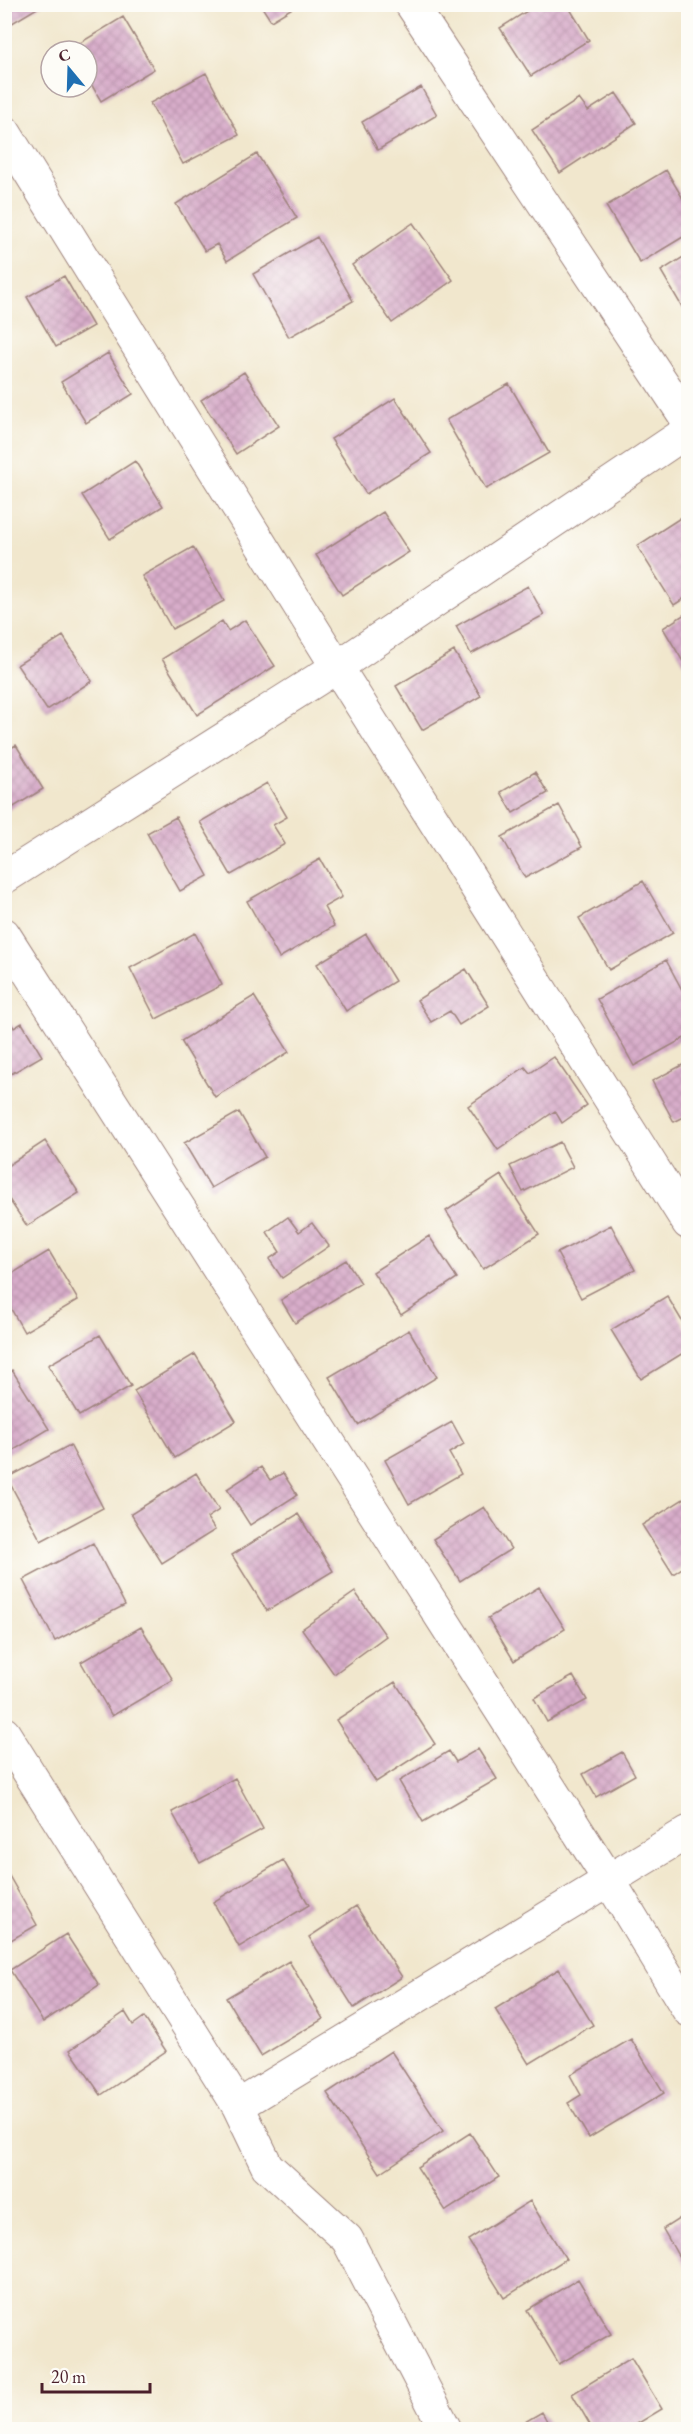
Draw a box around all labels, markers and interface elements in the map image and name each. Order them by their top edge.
north arrow [39,39,99,99]
text: С [55,44,73,67]
scale bar [42,2356,150,2394]
text: 20 m [51,2365,86,2388]

